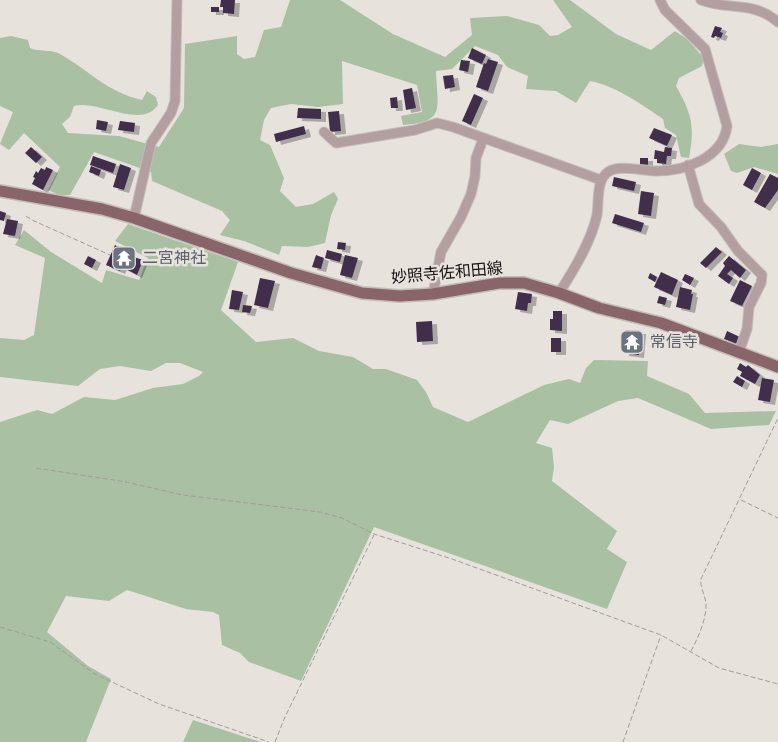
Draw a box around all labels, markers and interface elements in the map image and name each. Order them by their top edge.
temple icon: 二宮神社 [111,245,137,271]
place label: 二宮神社 [142,247,206,269]
street label: 妙照寺佐和田線 [390,257,504,289]
temple icon: 常信寺 [619,329,645,355]
place label: 常信寺 [650,331,698,353]

